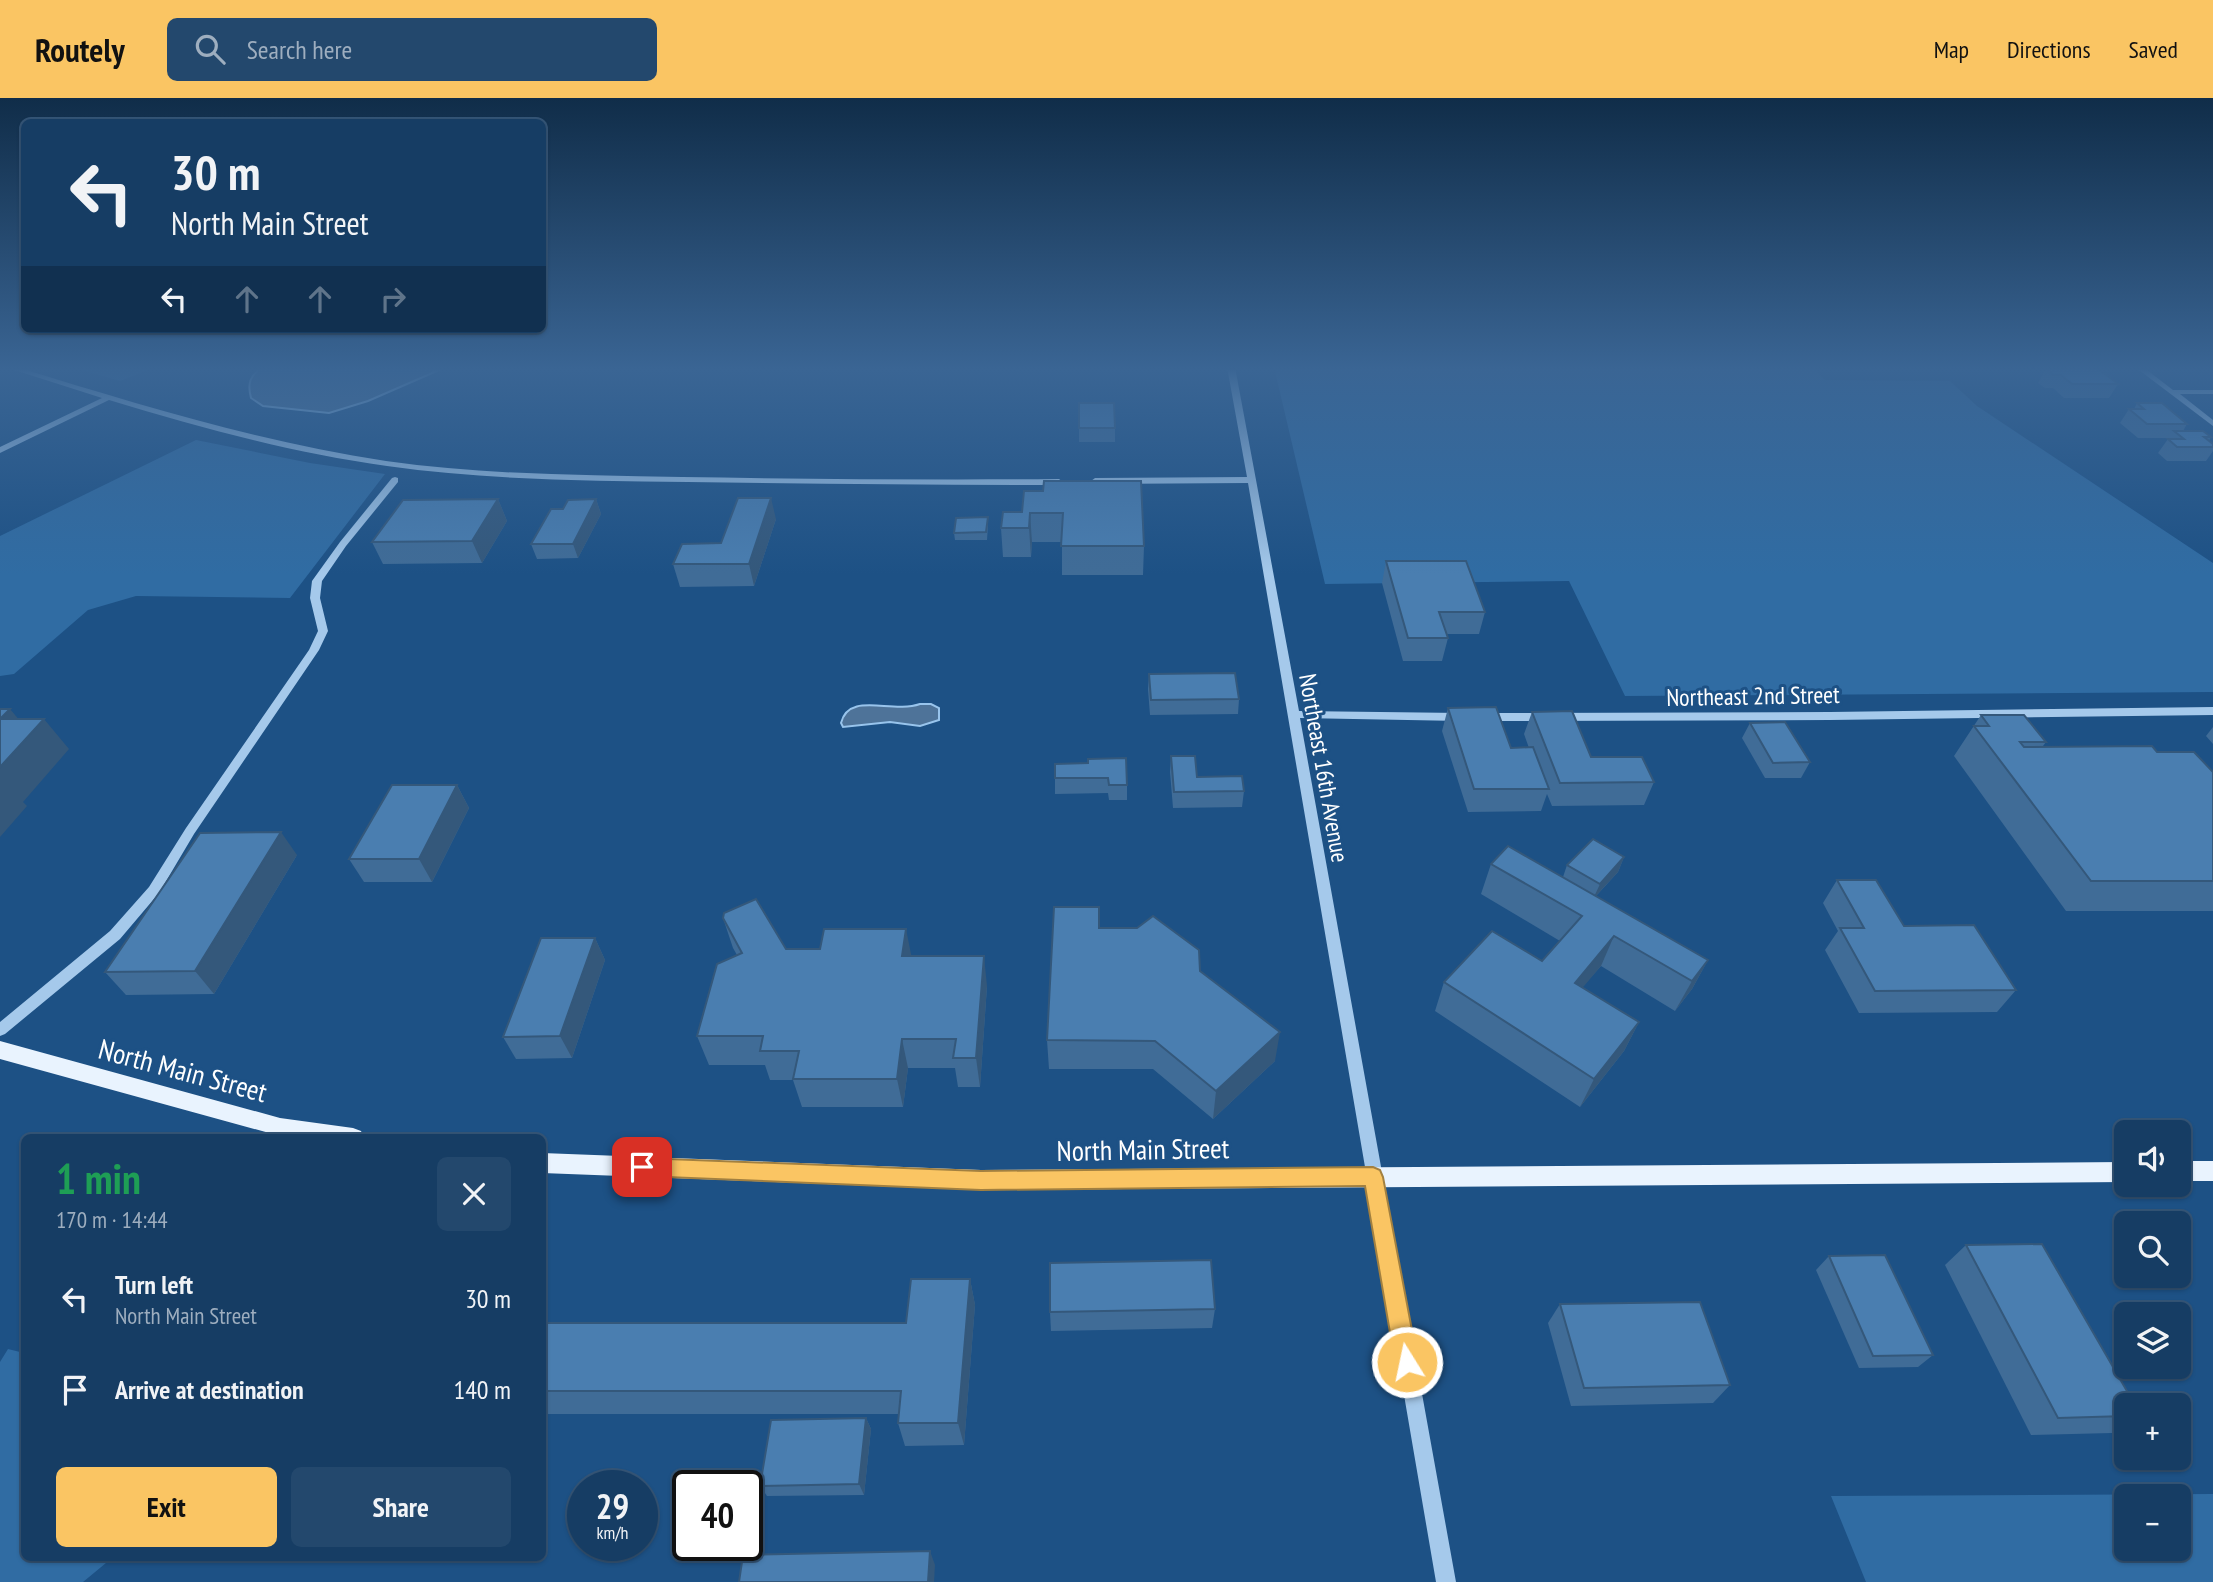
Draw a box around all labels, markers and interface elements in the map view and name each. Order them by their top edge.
search box [167,18,657,81]
text: Routely [35,28,125,71]
icon: search [191,30,229,68]
text: Search here [247,33,352,66]
text: Map [1934,34,1969,65]
text: Directions [2007,34,2091,65]
text: Saved [2129,34,2178,65]
text: 30 m [171,140,260,204]
icon: left [56,147,147,238]
text: North Main Street [171,202,368,244]
icon: left [155,280,193,318]
icon: ahead [228,280,266,318]
icon: ahead [301,280,339,318]
icon: right [374,280,412,318]
street label: Northeast 16th Avenue [1292,671,1356,865]
street label: Northeast 2nd Street [1666,679,1840,713]
street label: North Main Street [95,1030,272,1110]
map controls [2114,1120,2191,1561]
button: sound [2114,1120,2191,1197]
street label: North Main Street [1056,1129,1230,1169]
pin [612,1137,672,1197]
icon: arrive [623,1148,661,1186]
text: 1 min [56,1151,141,1206]
button: close [437,1157,511,1231]
text: 170 m · 14:44 [56,1205,168,1234]
button: search [2114,1211,2191,1288]
text: Turn left [115,1268,193,1301]
icon: left [56,1280,94,1318]
text: 30 m [465,1282,511,1315]
text: North Main Street [115,1301,257,1330]
button: layers [2114,1302,2191,1379]
position arrow [1370,1325,1444,1399]
icon: arrive [56,1371,94,1409]
text: Arrive at destination [115,1373,304,1406]
text: 140 m [453,1373,511,1406]
button: + [2114,1393,2191,1470]
button: Exit [56,1467,277,1547]
button: Share [291,1467,511,1547]
speed limit sign: 40 [672,1470,763,1561]
text: 29 [596,1483,629,1529]
button: − [2114,1484,2191,1561]
text: km/h [597,1521,628,1544]

